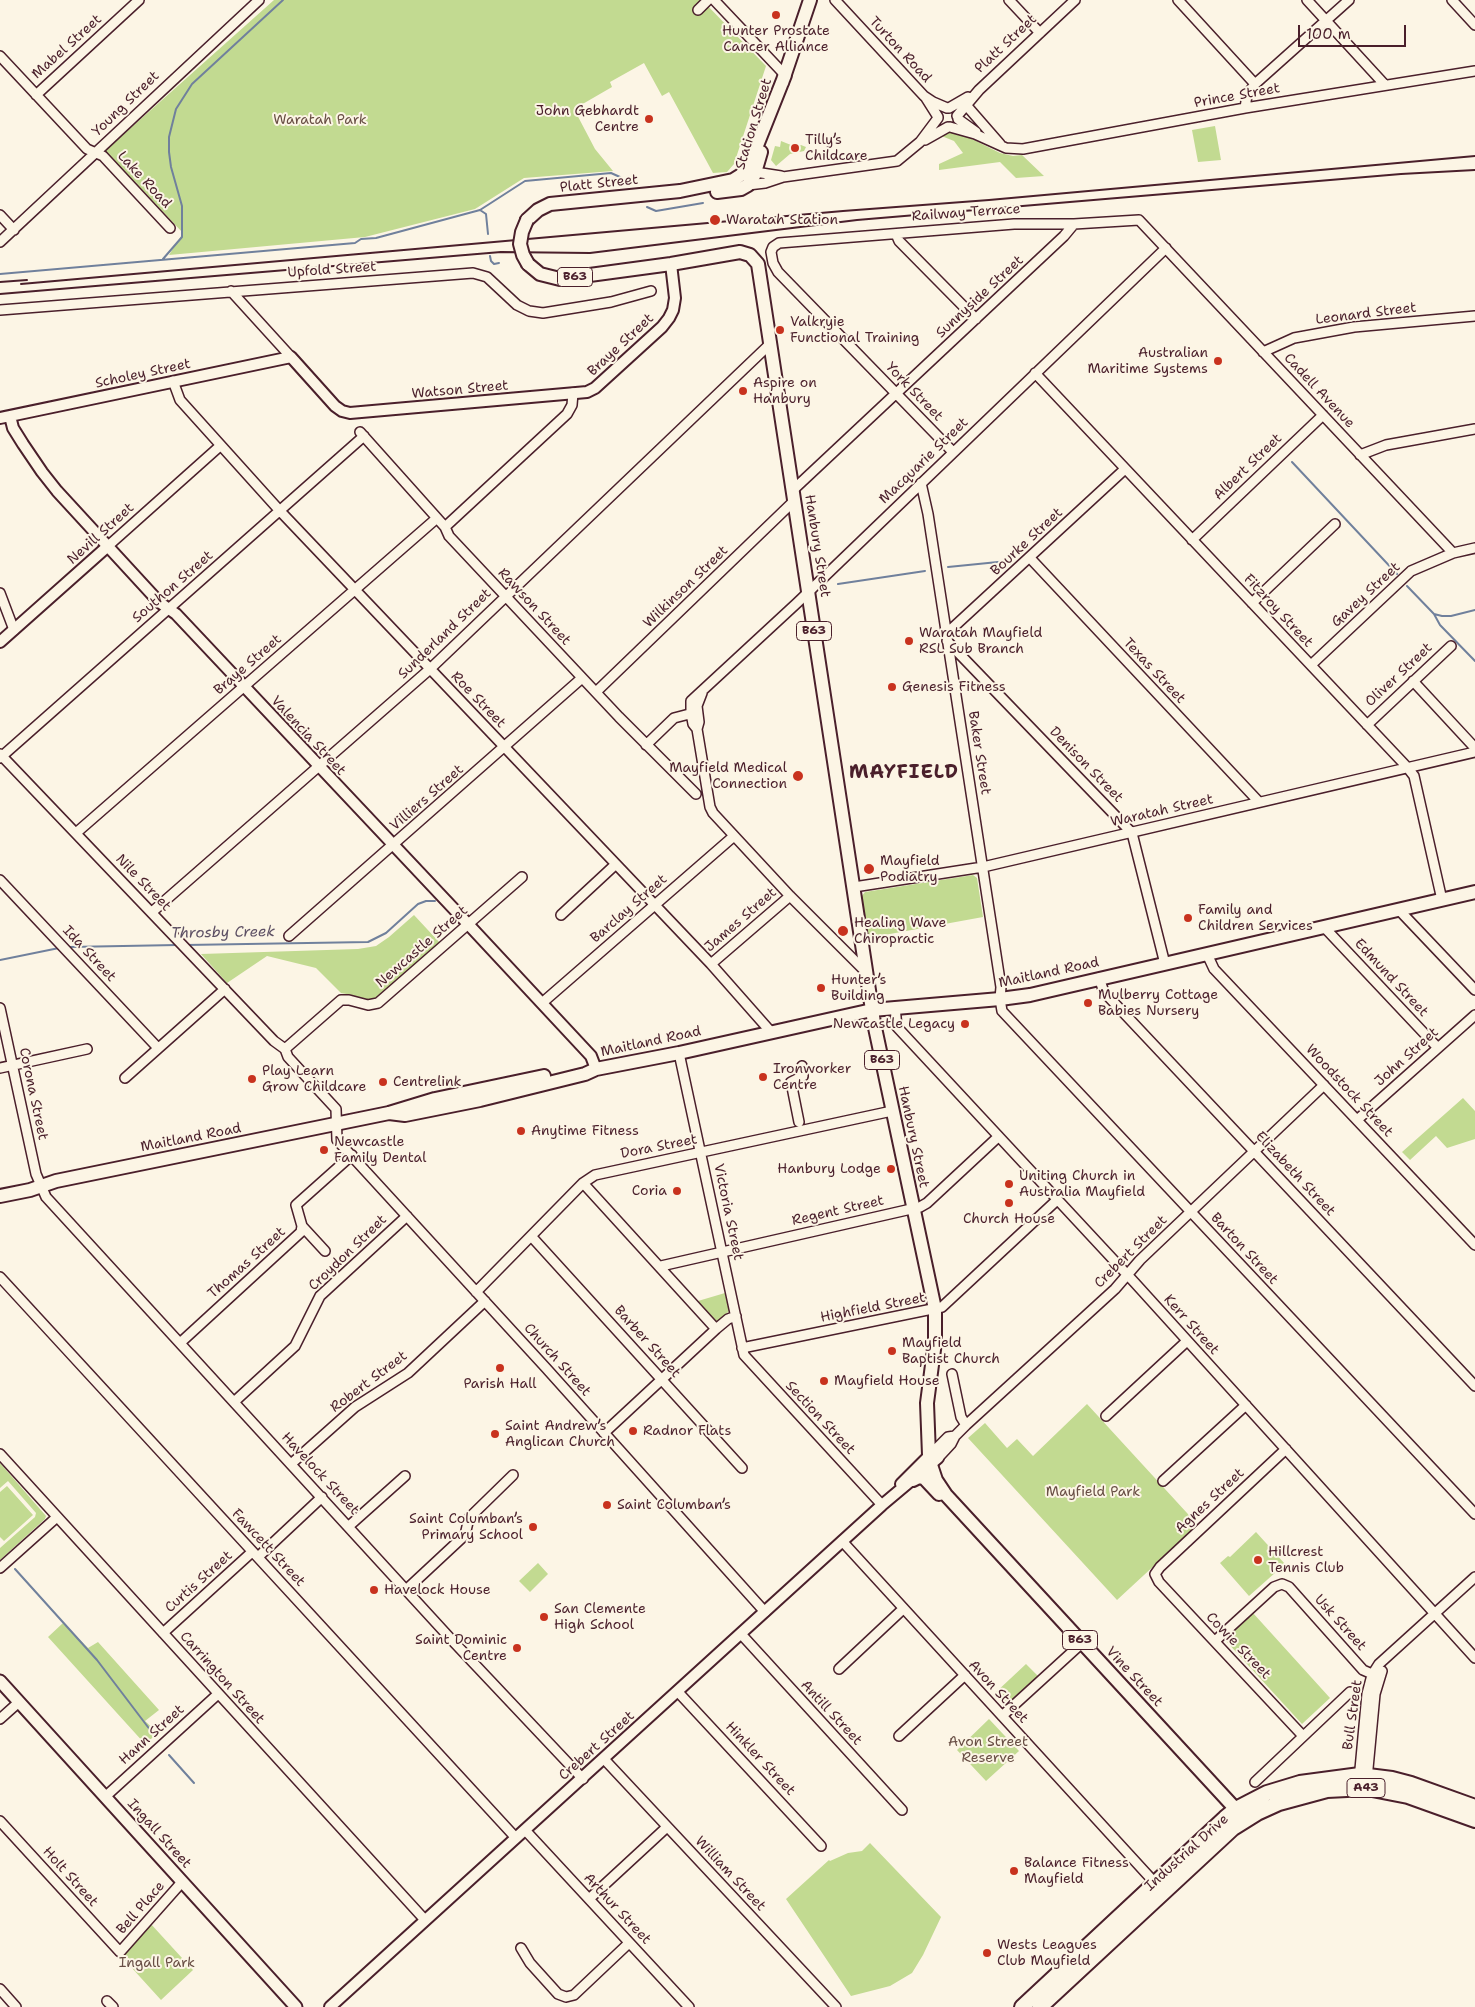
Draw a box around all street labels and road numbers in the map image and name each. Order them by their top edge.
street label: Mabel Street [29,11,105,83]
street label: Platt Street [971,11,1041,77]
street label: Turton Road [865,14,935,86]
street label: Young Street [89,68,163,140]
street label: Station Street [732,76,776,172]
street label: Prince Street [1193,80,1281,112]
street label: Lake Road [113,148,175,212]
street label: Platt Street [559,172,639,196]
street label: Railway Terrace [911,201,1021,225]
street label: Sunnyside Street [933,252,1027,342]
street label: Upfold Street [287,259,377,281]
road number: B63 [558,268,592,286]
street label: Leonard Street [1315,299,1417,329]
street label: Braye Street [584,310,658,380]
street label: Cadell Avenue [1280,350,1358,432]
street label: Scholey Street [94,356,192,392]
street label: York Street [882,359,946,425]
street label: Watson Street [411,377,509,403]
street label: Macquarie Street [876,414,972,508]
street label: Albert Street [1210,430,1286,504]
street label: Hanbury Street [801,493,833,599]
street label: Nevill Street [64,500,138,568]
street label: Bourke Street [988,504,1066,580]
street label: Wilkinson Street [640,542,732,632]
street label: Southon Street [129,547,217,627]
street label: Gavey Street [1328,559,1404,631]
street label: Rawson Street [494,565,574,649]
street label: Fitzroy Street [1240,571,1316,651]
street label: Sunderland Street [395,585,495,683]
road number: B63 [796,622,832,640]
street label: Braye Street [211,631,285,699]
street label: Texas Street [1119,635,1189,707]
street label: Oliver Street [1362,640,1436,710]
street label: Roe Street [447,668,509,732]
street label: Valencia Street [267,693,349,779]
street label: Baker Street [964,710,994,796]
street label: Denison Street [1046,724,1126,806]
street label: Villiers Street [387,762,467,834]
street label: Waratah Street [1109,791,1215,831]
street label: Nile Street [112,851,174,915]
street label: Barclay Street [587,871,671,947]
street label: James Street [702,884,780,956]
street label: Newcastle Street [373,903,471,991]
street label: Ida Street [59,922,119,986]
street label: Edmund Street [1351,936,1431,1020]
street label: Maitland Road [997,954,1101,992]
street label: Maitland Road [599,1023,703,1061]
street label: John Street [1372,1024,1442,1090]
street label: Woodstock Street [1302,1041,1396,1141]
street label: Corona Street [15,1046,51,1142]
road number: B63 [864,1050,900,1070]
street label: Hanbury Street [894,1084,932,1190]
street label: Maitland Road [139,1120,243,1156]
street label: Elizabeth Street [1252,1128,1338,1220]
street label: Dora Street [619,1131,699,1163]
street label: Victoria Street [710,1162,746,1262]
street label: Regent Street [790,1192,886,1230]
street label: Barton Street [1207,1210,1281,1288]
street label: Croydon Street [305,1212,391,1294]
street label: Crebert Street [1091,1212,1171,1292]
street label: Thomas Street [205,1224,289,1302]
street label: Highfield Street [819,1290,927,1326]
street label: Kerr Street [1160,1292,1222,1358]
street label: Barber Street [610,1302,684,1382]
street label: Church Street [520,1320,594,1400]
street label: Robert Street [327,1348,411,1416]
street label: Section Street [782,1378,858,1458]
street label: Havelock Street [278,1429,362,1519]
street label: Agnes Street [1172,1465,1248,1537]
street label: Fawcett Street [228,1506,308,1590]
street label: Curtis Street [162,1547,236,1617]
street label: Usk Street [1310,1591,1370,1655]
street label: Cowie Street [1202,1609,1274,1683]
street label: Carrington Street [176,1628,268,1728]
road number: B63 [1062,1630,1098,1650]
street label: Vine Street [1102,1644,1166,1710]
street label: Avon Street [964,1657,1032,1727]
street label: Antill Street [797,1677,865,1749]
street label: Bull Street [1340,1679,1366,1751]
street label: Hann Street [116,1701,188,1769]
street label: Crebert Street [556,1708,638,1784]
street label: Hinkler Street [722,1719,798,1799]
road number: A43 [1347,1779,1385,1798]
street label: Ingall Street [124,1796,194,1872]
street label: Industrial Drive [1142,1811,1232,1895]
street label: William Street [691,1833,769,1915]
street label: Holt Street [39,1844,101,1910]
street label: Arthur Street [580,1870,654,1948]
street label: Bell Place [113,1878,169,1938]

